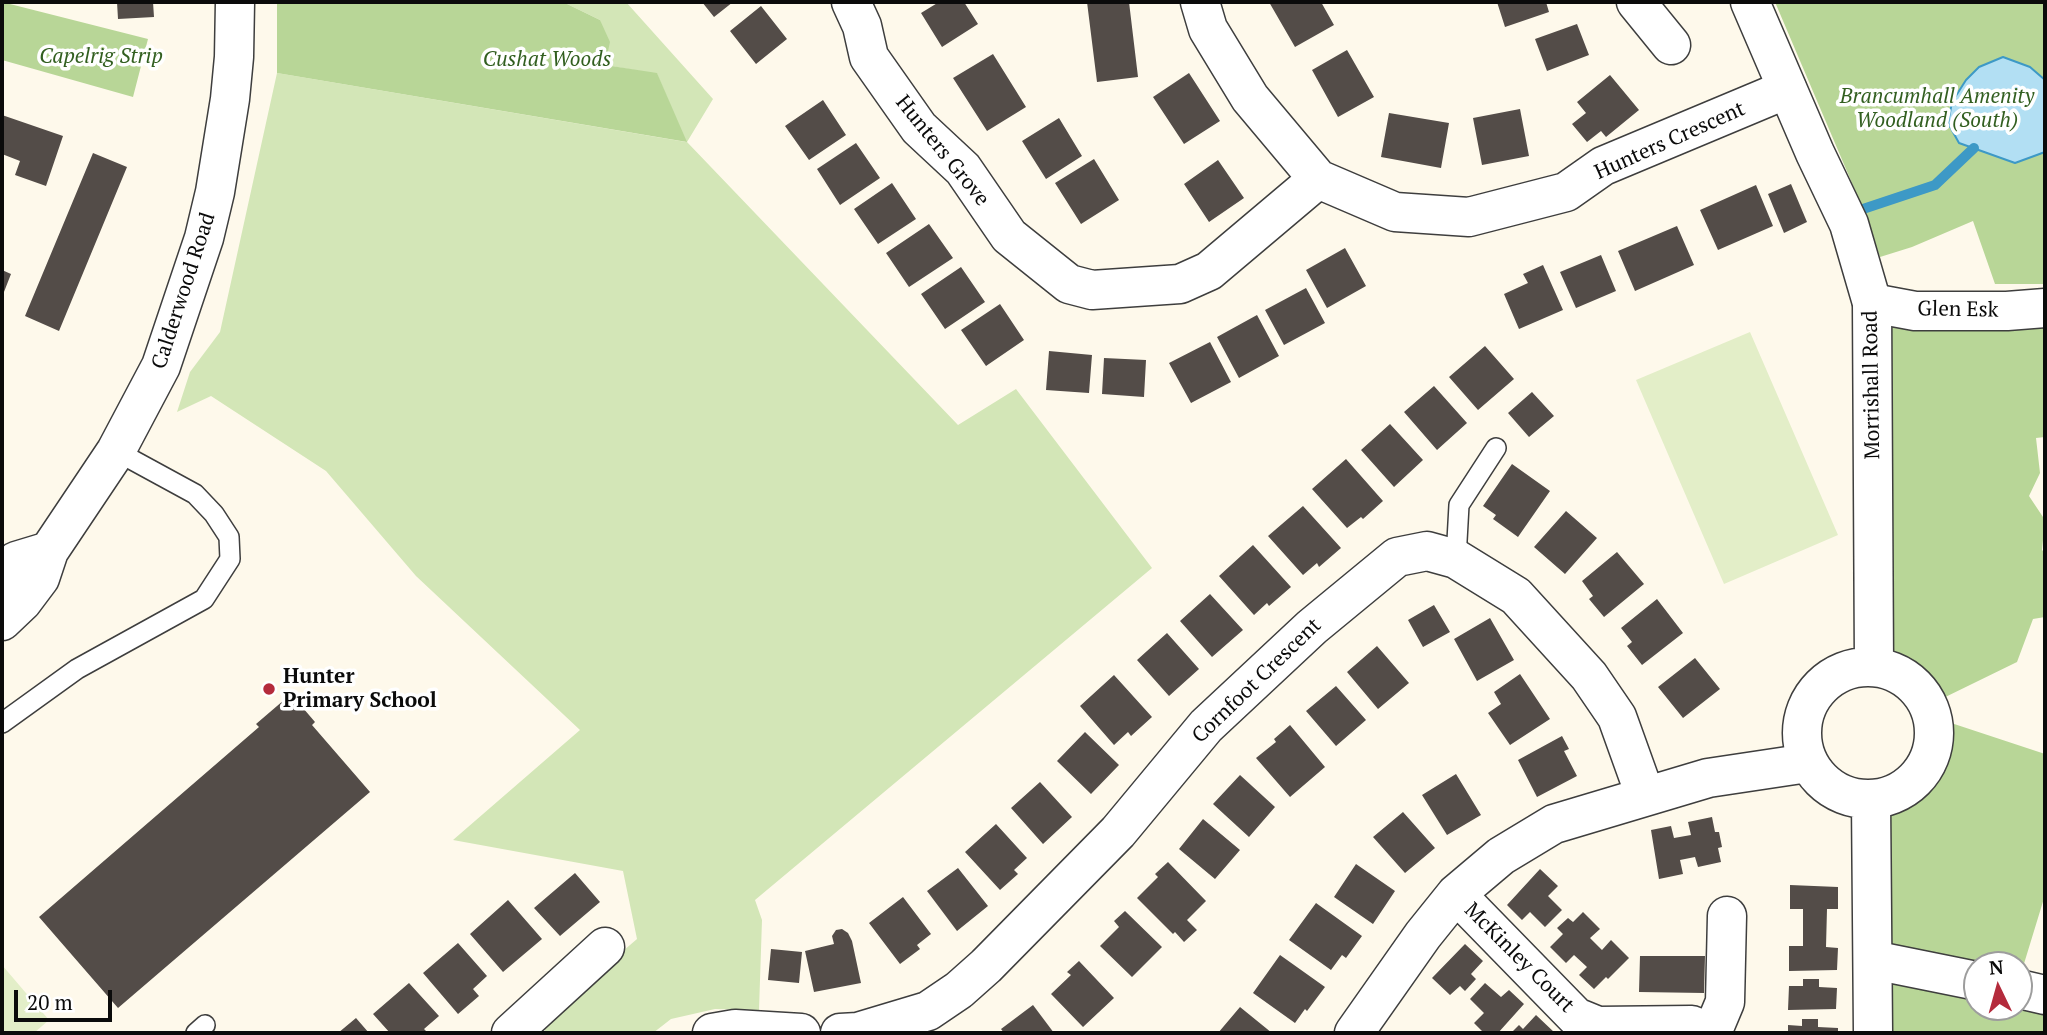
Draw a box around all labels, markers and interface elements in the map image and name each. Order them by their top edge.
park label: Capelrig Strip [39,44,163,70]
park label: Cushat Woods [483,47,611,73]
park label: Brancumhall Amenity Woodland (South) [1840,84,2034,134]
street label: Hunters Grove [890,91,994,211]
street label: Hunters Crescent [1591,97,1749,185]
street label: Calderwood Road [147,210,221,372]
street label: Glen Esk [1917,297,1999,323]
street label: Morrishall Road [1858,310,1886,460]
street label: Cornfoot Crescent [1187,613,1327,749]
place label: Hunter Primary School [283,664,437,714]
marker: Hunter Primary School [261,681,277,697]
street label: McKinley Court [1459,898,1579,1018]
north arrow [1963,951,2033,1021]
text: N [1988,953,2005,980]
scale bar [18,976,116,1020]
text: 20 m [27,988,73,1016]

